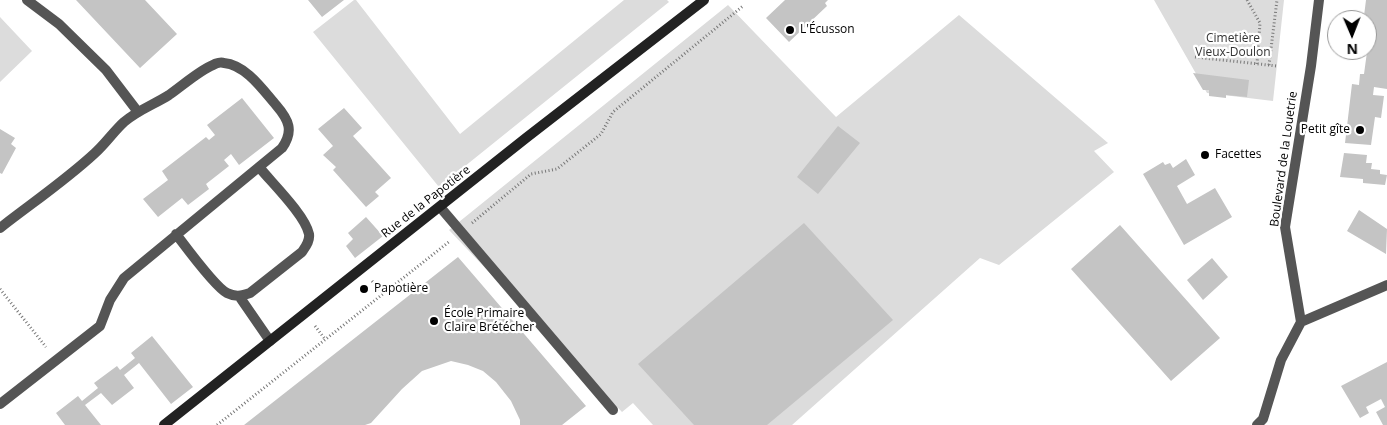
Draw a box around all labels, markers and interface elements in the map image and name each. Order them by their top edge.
north arrow [1327,10,1377,60]
place label: L'Écusson [800,23,855,37]
marker: L'Écusson [784,24,796,36]
park label: Cimetière Vieux-Doulon [1195,32,1271,60]
text: N [1346,40,1358,59]
street label: Boulevard de la Louetrie [1267,90,1301,228]
place label: Petit gîte [1301,123,1350,137]
marker: Petit gîte [1354,124,1366,136]
place label: Facettes [1215,148,1261,162]
marker: Facettes [1199,149,1211,161]
street label: Rue de la Papotière [379,163,473,241]
place label: Papotière [374,282,428,296]
marker: Papotière [358,283,370,295]
place label: École Primaire Claire Brétécher [444,307,534,335]
marker: École Primaire Claire Brétécher [428,315,440,327]

